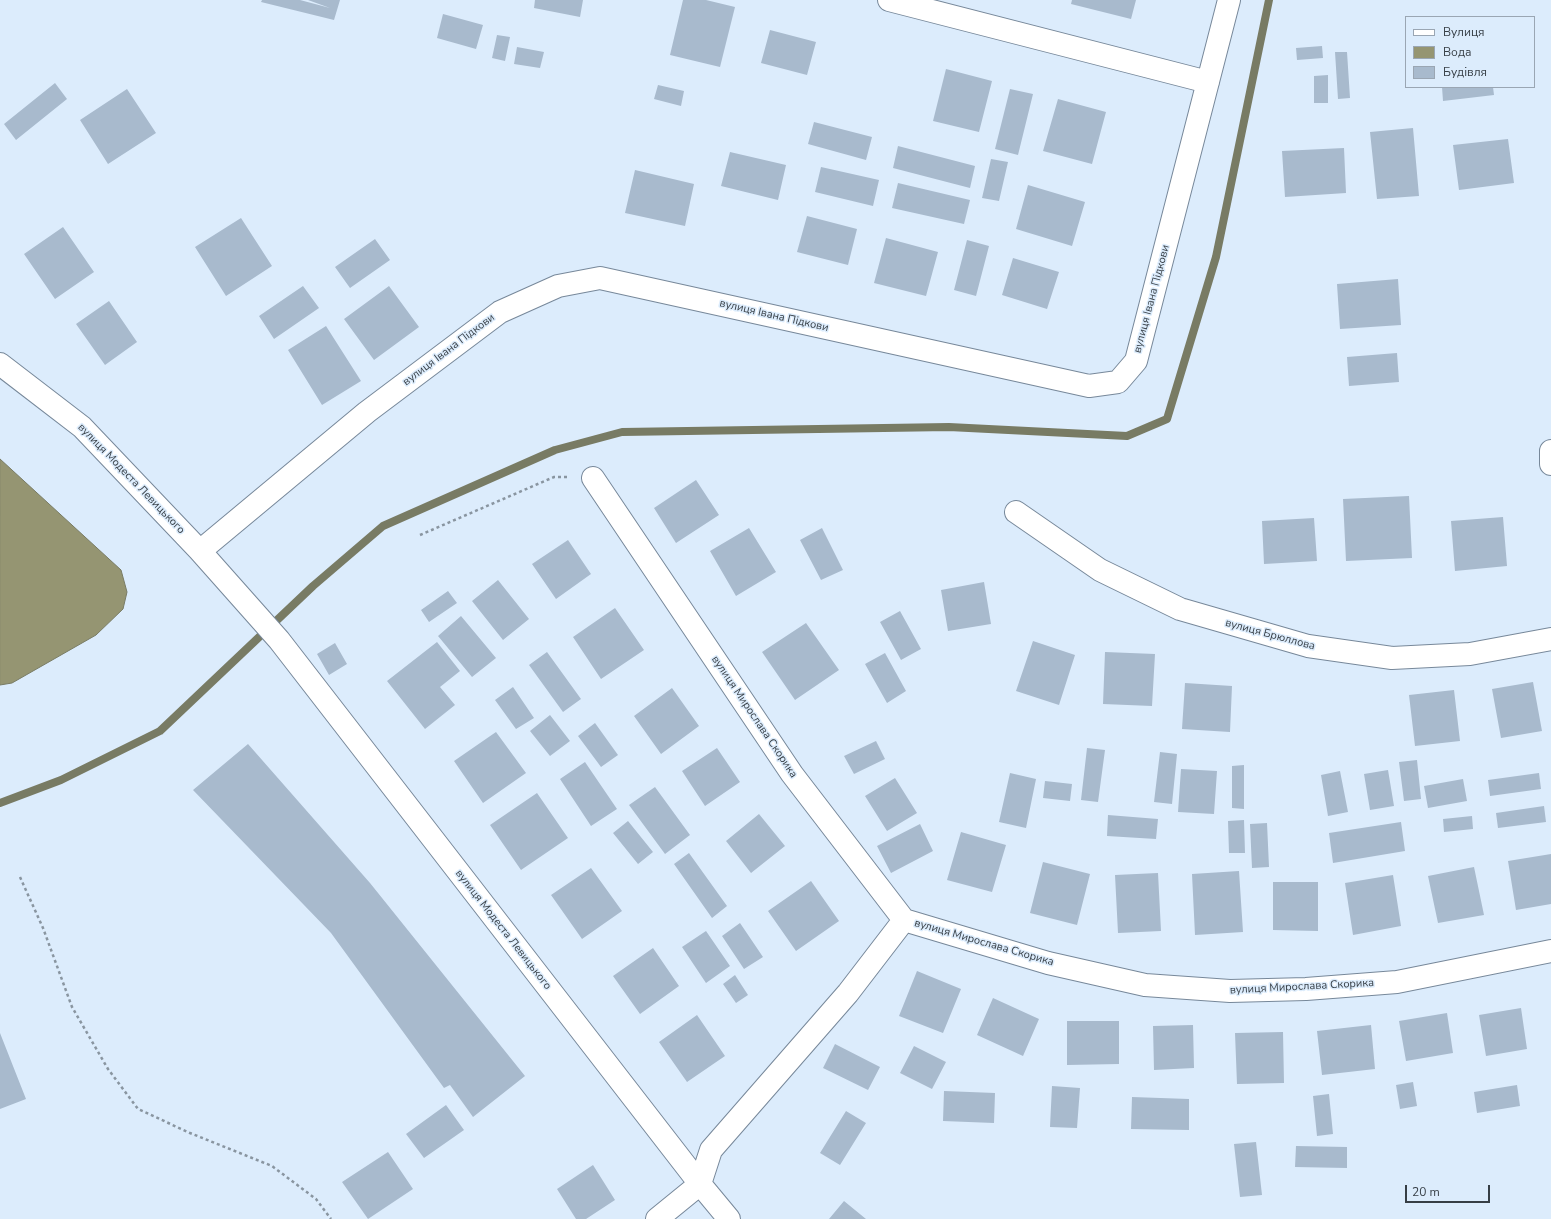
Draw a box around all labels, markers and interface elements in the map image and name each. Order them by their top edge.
legend [1405,16,1535,88]
text: Вулиця [1443,24,1485,40]
text: Вода [1443,44,1471,60]
text: Будівля [1443,64,1487,80]
street label: вулиця Івана Підкови [1131,243,1173,355]
street label: вулиця Івана Підкови [718,297,830,335]
street label: вулиця Івана Підкови [401,311,497,389]
street label: вулиця Модеста Левицького [75,421,187,537]
street label: вулиця Брюллова [1224,617,1316,653]
street label: вулиця Мирослава Скорика [708,653,800,781]
street label: вулиця Модеста Левицького [452,867,554,993]
street label: вулиця Мирослава Скорика [913,917,1055,969]
street label: вулиця Мирослава Скорика [1230,977,1374,997]
scale bar [1407,1177,1492,1203]
text: 20 m [1412,1184,1440,1200]

